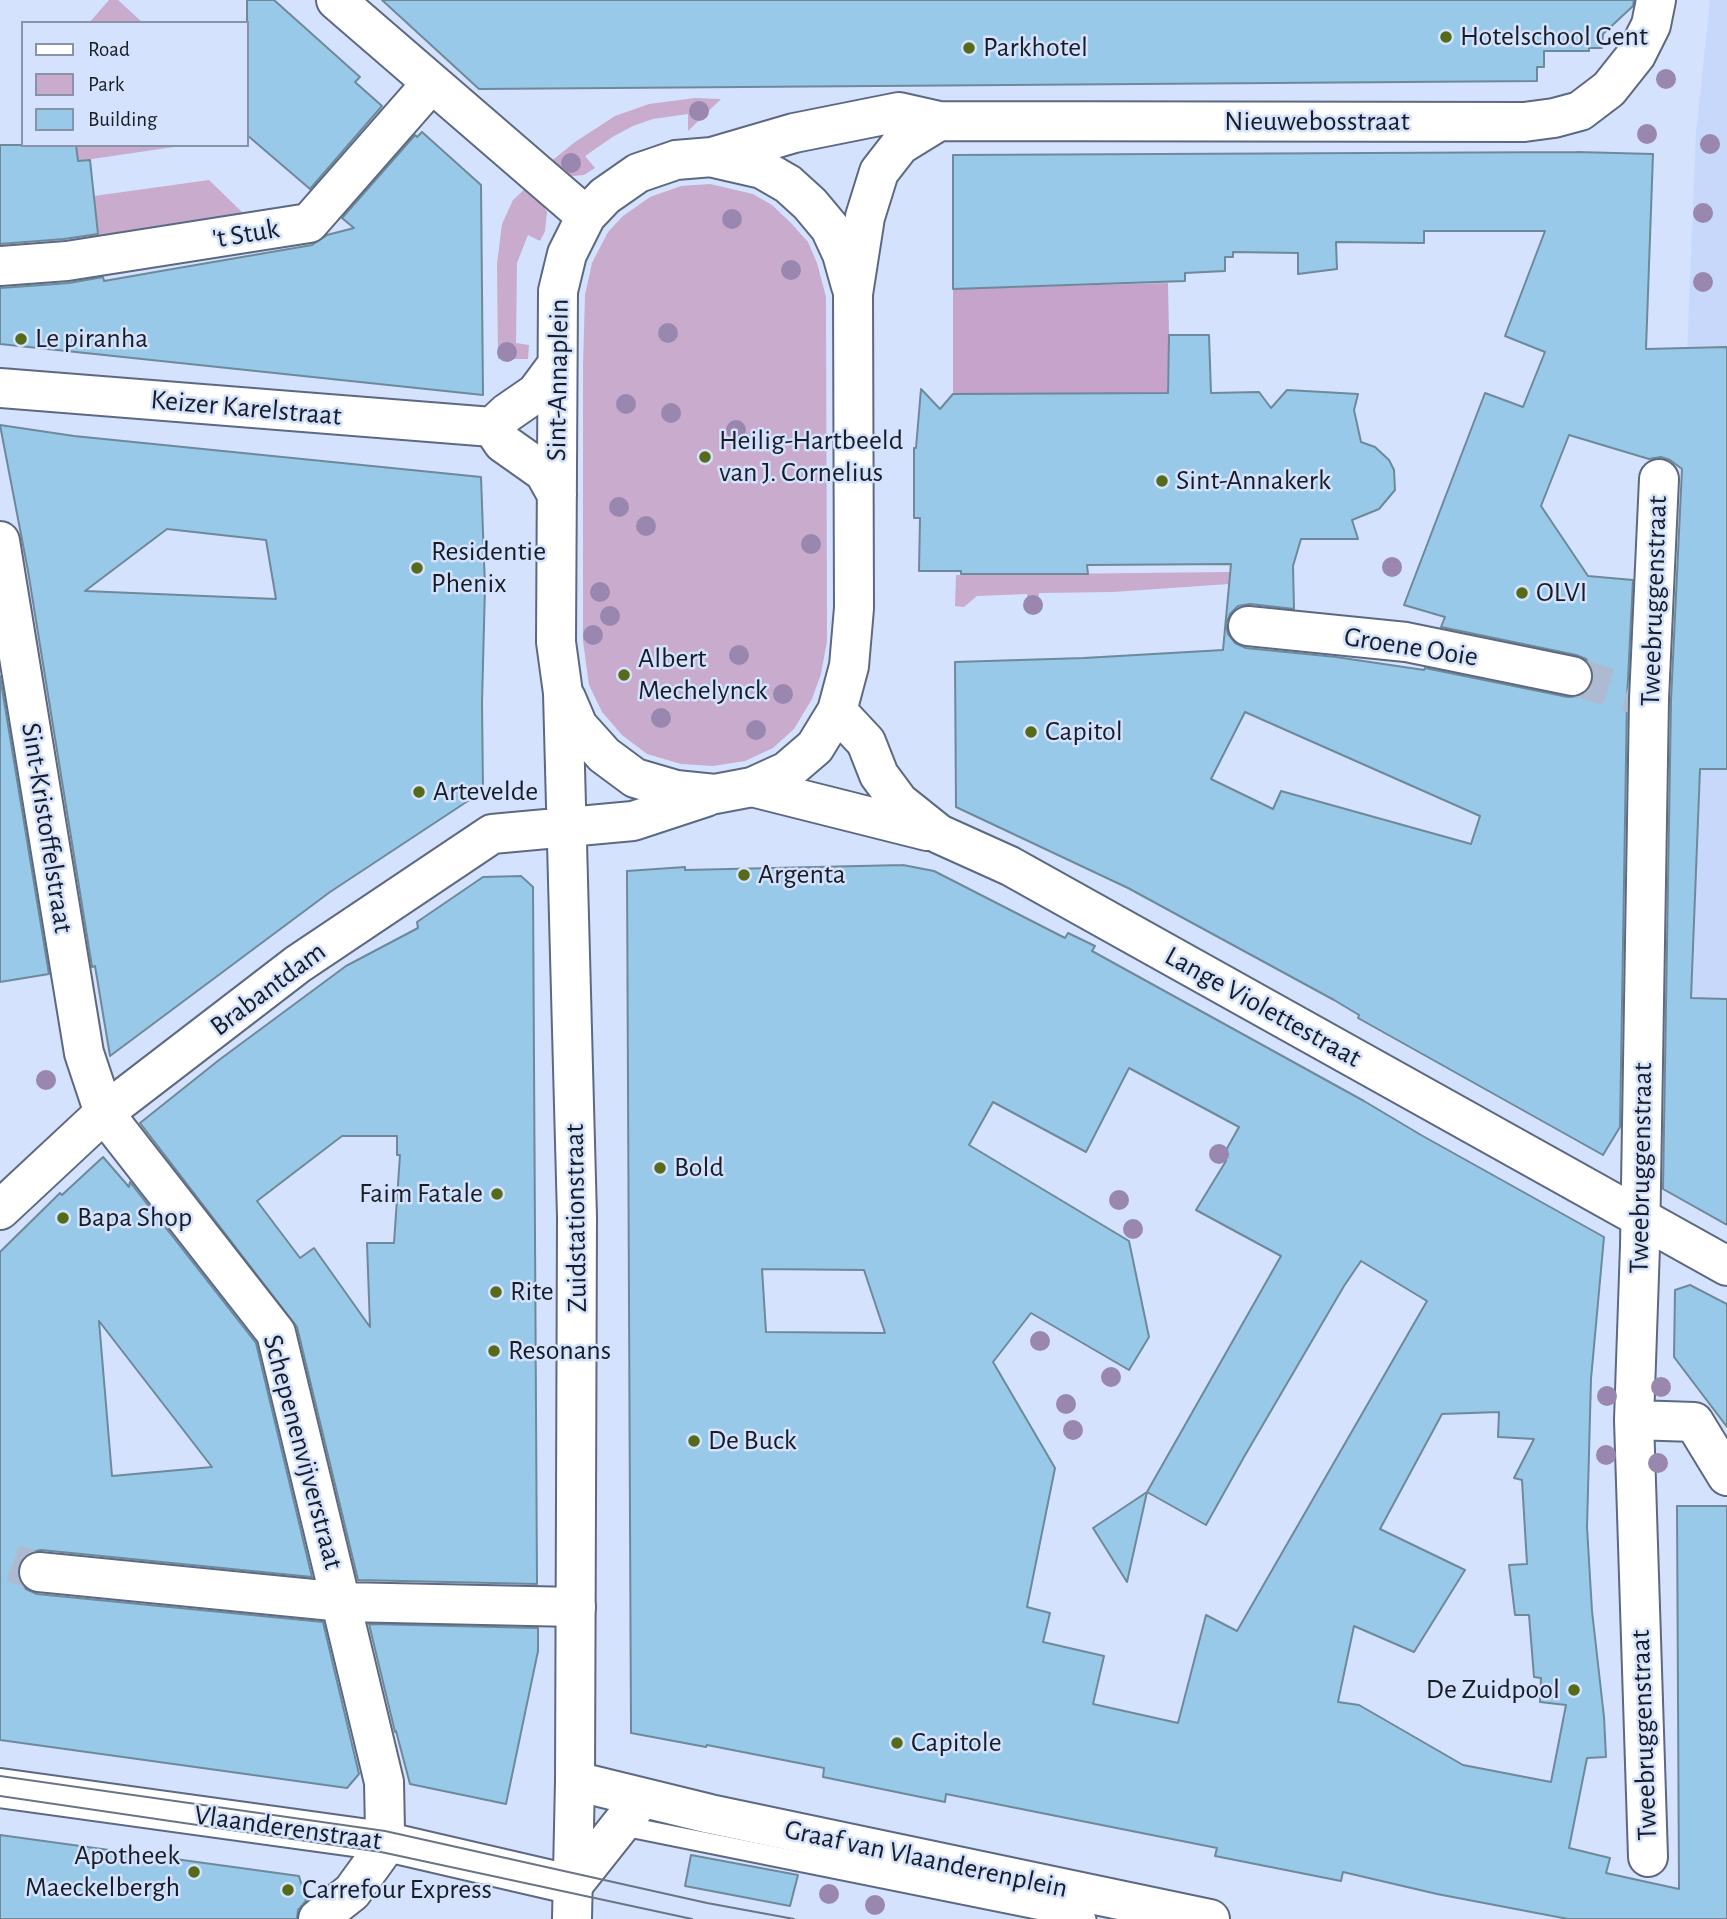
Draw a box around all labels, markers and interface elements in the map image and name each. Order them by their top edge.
place label: Hotelschool Gent [1460,20,1648,54]
legend [21,21,248,147]
marker: Hotelschool Gent [1438,29,1454,45]
place label: Parkhotel [983,31,1088,65]
text: Road [88,39,130,60]
marker: Parkhotel [961,40,977,56]
text: Park [88,74,124,95]
street label: Nieuwebosstraat [1224,105,1410,139]
text: Building [88,109,157,130]
street label: 't Stuk [210,212,282,256]
street label: Sint-Annaplein [540,298,576,462]
place label: Le piranha [35,322,148,356]
marker: Le piranha [13,331,29,347]
street label: Keizer Karelstraat [149,383,343,433]
place label: Heilig-Hartbeeld van J. Cornelius [719,424,903,490]
marker: Heilig-Hartbeeld van J. Cornelius [697,449,713,465]
place label: Sint-Annakerk [1176,464,1331,498]
marker: Sint-Annakerk [1154,473,1170,489]
street label: Tweebruggenstraat [1634,495,1674,707]
place label: Residentie Phenix [431,535,546,601]
marker: Residentie Phenix [409,560,425,576]
place label: OLVI [1536,576,1587,610]
marker: OLVI [1514,585,1530,601]
street label: Groene Ooie [1342,620,1480,674]
place label: Albert Mechelynck [638,642,768,708]
marker: Albert Mechelynck [616,667,632,683]
place label: Capitol [1045,715,1123,749]
street label: Sint-Kristoffelstraat [14,720,80,936]
marker: Capitol [1023,724,1039,740]
place label: Artevelde [433,775,538,809]
marker: Artevelde [411,784,427,800]
place label: Argenta [758,858,846,892]
marker: Argenta [736,867,752,883]
street label: Brabantdam [204,935,332,1043]
street label: Lange Violettestraat [1159,939,1367,1075]
street label: Tweebruggenstraat [1622,1062,1660,1274]
street label: Zuidstationstraat [558,1123,594,1313]
place label: Bold [674,1151,724,1185]
marker: Bold [652,1160,668,1176]
place label: Faim Fatale [359,1177,483,1211]
marker: Faim Fatale [489,1186,505,1202]
place label: Bapa Shop [77,1201,192,1235]
marker: Bapa Shop [55,1210,71,1226]
place label: Rite [510,1275,554,1309]
marker: Rite [488,1284,504,1300]
street label: Schepenenvijverstraat [256,1331,350,1573]
place label: Resonans [508,1334,611,1368]
marker: Resonans [486,1343,502,1359]
place label: De Buck [708,1424,796,1458]
marker: De Buck [686,1433,702,1449]
street label: Tweebruggenstraat [1624,1629,1664,1841]
place label: De Zuidpool [1426,1673,1560,1707]
marker: De Zuidpool [1566,1682,1582,1698]
place label: Capitole [911,1726,1002,1760]
marker: Capitole [889,1735,905,1751]
street label: Vlaanderenstraat [192,1798,384,1858]
street label: Graaf van Vlaanderenplein [781,1813,1071,1905]
place label: Apotheek Maeckelbergh [25,1839,180,1905]
marker: Apotheek Maeckelbergh [186,1864,202,1880]
place label: Carrefour Express [302,1873,492,1907]
marker: Carrefour Express [280,1882,296,1898]

